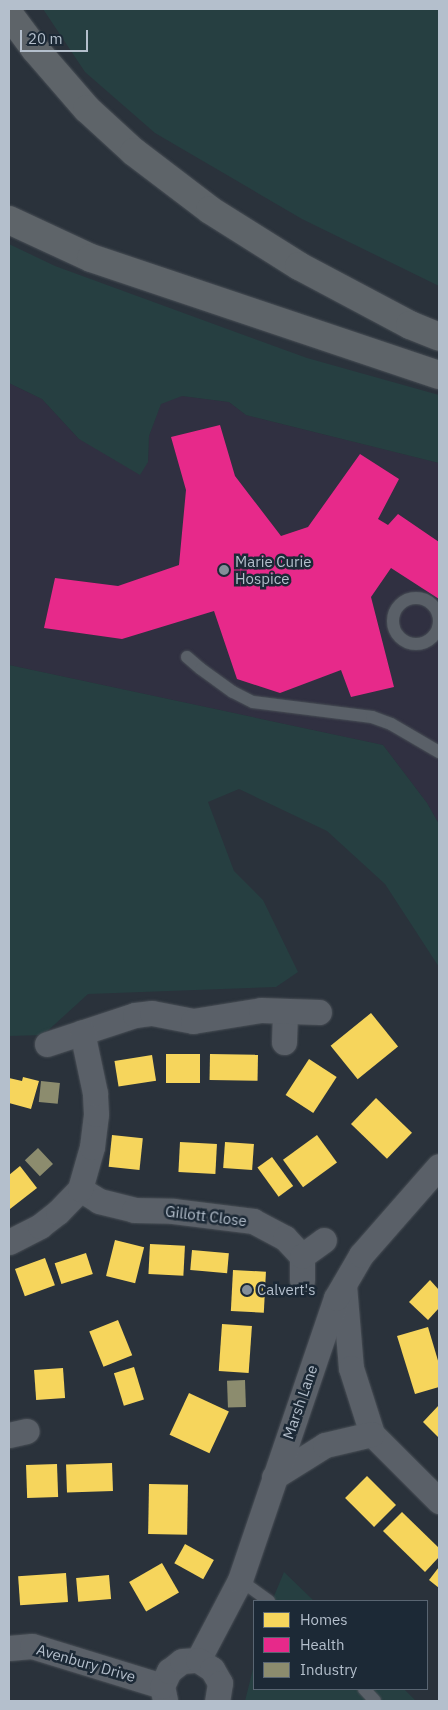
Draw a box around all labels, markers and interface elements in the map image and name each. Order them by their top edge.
scale bar [22,20,90,52]
text: 20 m [28,29,63,48]
place label: Marie Curie Hospice [235,552,312,587]
marker: Marie Curie Hospice [217,563,231,577]
street label: Gillott Close [164,1202,248,1230]
place label: Calvert's [257,1281,316,1299]
marker: Calvert's [241,1284,253,1296]
street label: Marsh Lane [279,1363,321,1441]
legend [253,1600,428,1690]
text: Homes [300,1610,348,1629]
text: Health [300,1635,345,1654]
street label: Avenbury Drive [34,1640,138,1686]
text: Industry [300,1660,357,1679]

